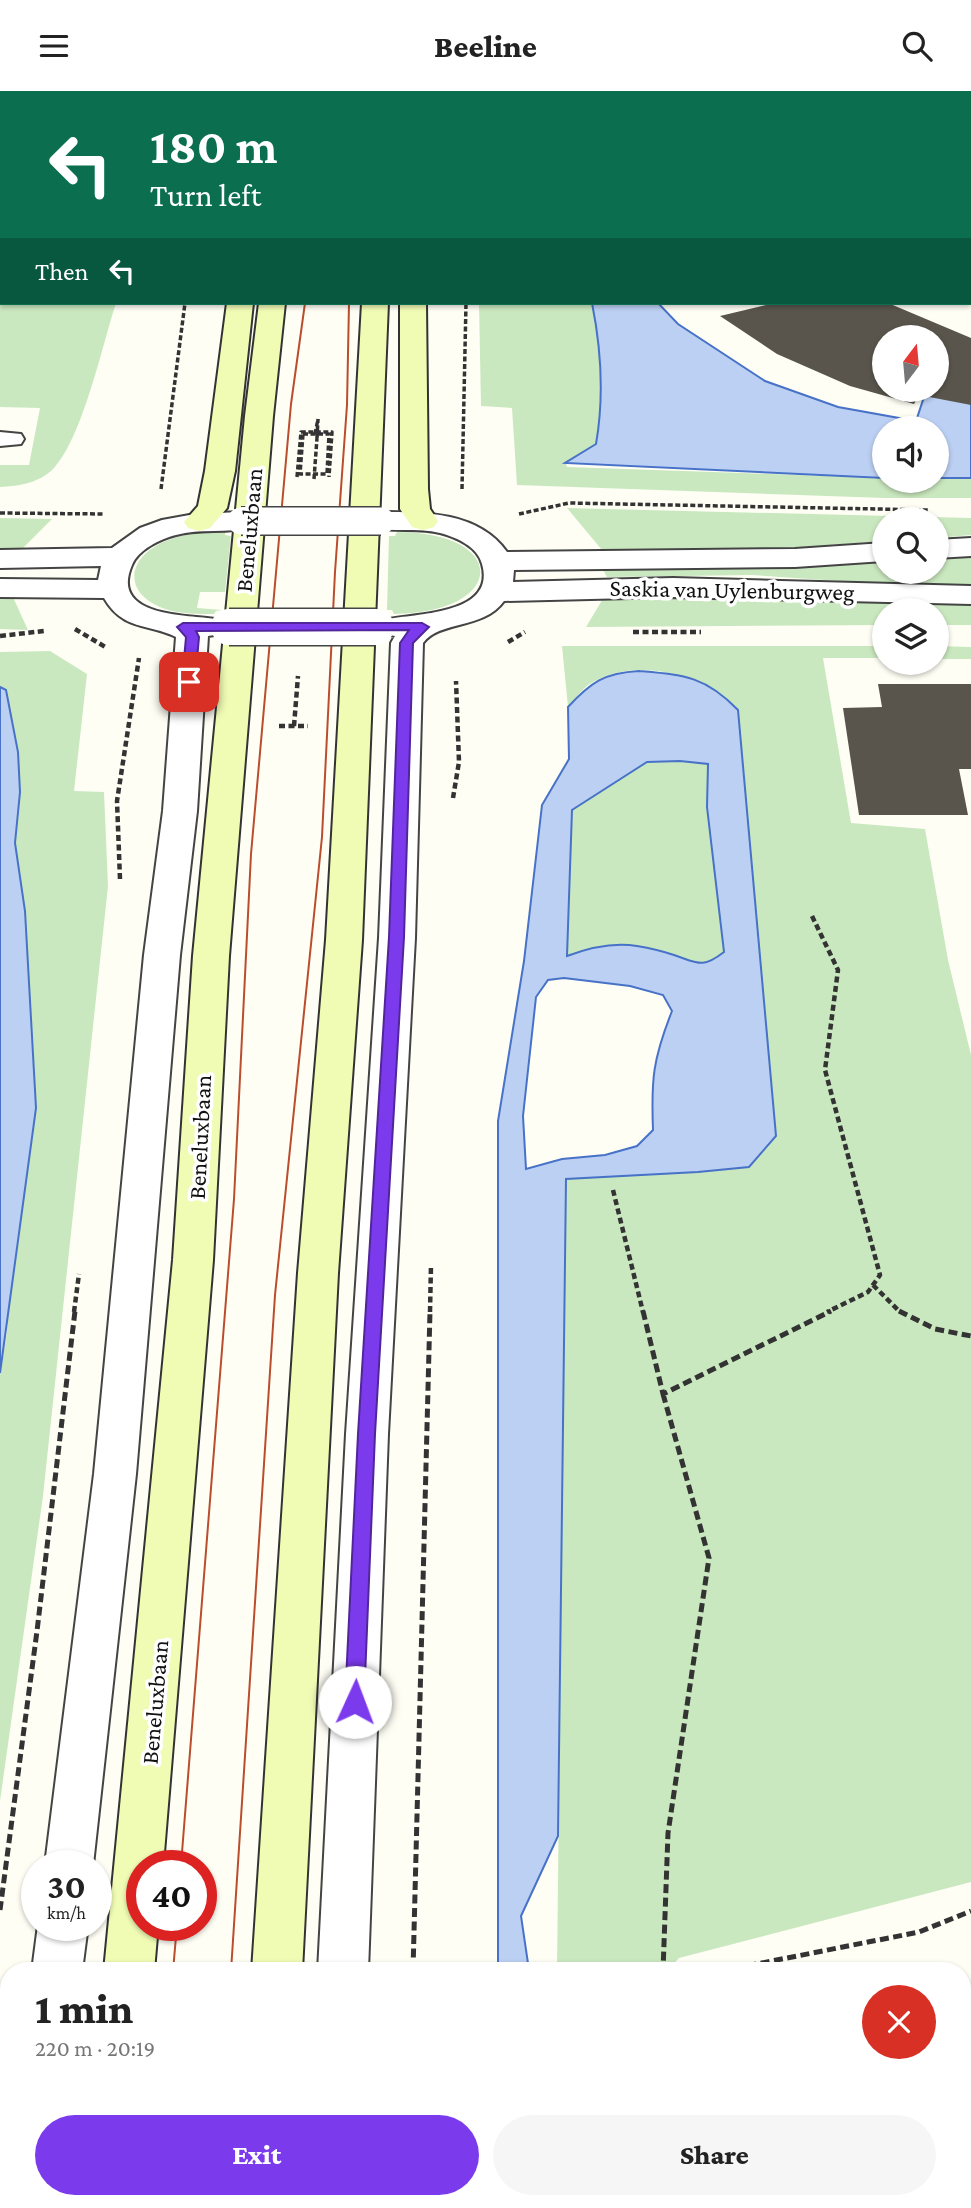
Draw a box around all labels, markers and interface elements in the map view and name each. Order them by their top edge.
icon: menu [35,27,73,65]
icon: search [898,27,936,65]
text: Beeline [434,28,537,64]
icon: left [35,119,126,210]
text: 180 m [150,119,278,174]
text: Turn left [150,177,261,213]
icon: left [103,252,141,290]
text: Then [35,257,89,286]
north arrow [872,325,948,403]
map controls [872,325,949,675]
button: sound [872,416,949,493]
street label: Beneluxbaan [230,467,267,593]
button: search [872,507,949,584]
street label: Saskia van Uylenburgweg [609,574,855,605]
button: layers [872,598,949,675]
pin [159,652,219,712]
icon: arrive [170,663,208,701]
street label: Beneluxbaan [183,1074,216,1200]
street label: Beneluxbaan [136,1639,173,1765]
position arrow [318,1665,392,1739]
speed limit sign: 40 [126,1850,217,1941]
text: 30 [47,1867,86,1906]
text: km/h [47,1903,86,1923]
text: 1 min [35,1985,133,2032]
button: close [862,1985,936,2059]
text: 220 m · 20:19 [35,2035,155,2061]
button: Exit [35,2115,479,2195]
button: Share [493,2115,936,2195]

